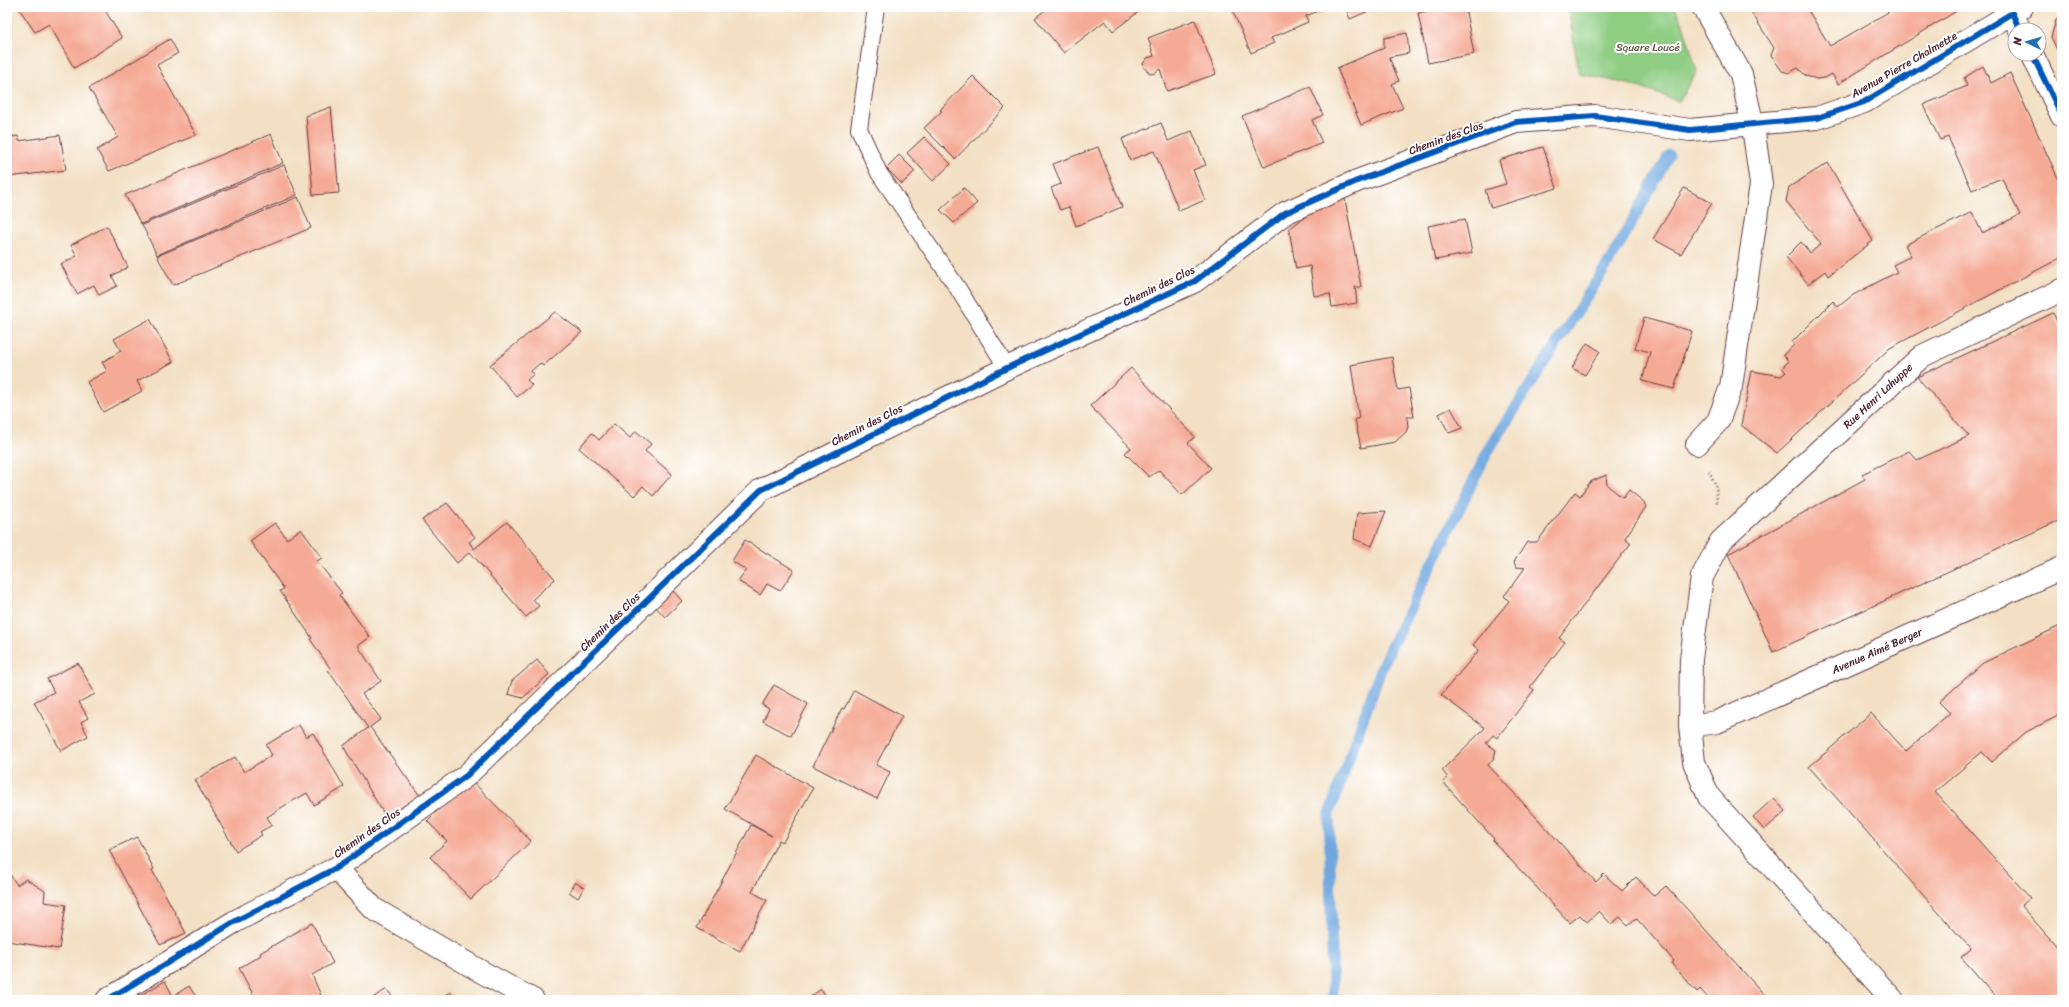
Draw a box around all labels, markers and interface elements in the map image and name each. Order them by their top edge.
north arrow [2007,22,2047,62]
street label: Avenue Pierre Chalmette [1846,26,1961,104]
text: N [2008,36,2027,47]
park label: Square Loucé [1616,38,1680,57]
street label: Chemin des Clos [1406,115,1487,160]
street label: Chemin des Clos [1120,260,1199,312]
street label: Rue Henri Lahuppe [1839,358,1918,434]
street label: Chemin des Clos [828,398,907,451]
street label: Chemin des Clos [575,587,645,656]
street label: Avenue Aimé Berger [1828,622,1926,680]
street label: Chemin des Clos [329,802,405,863]

